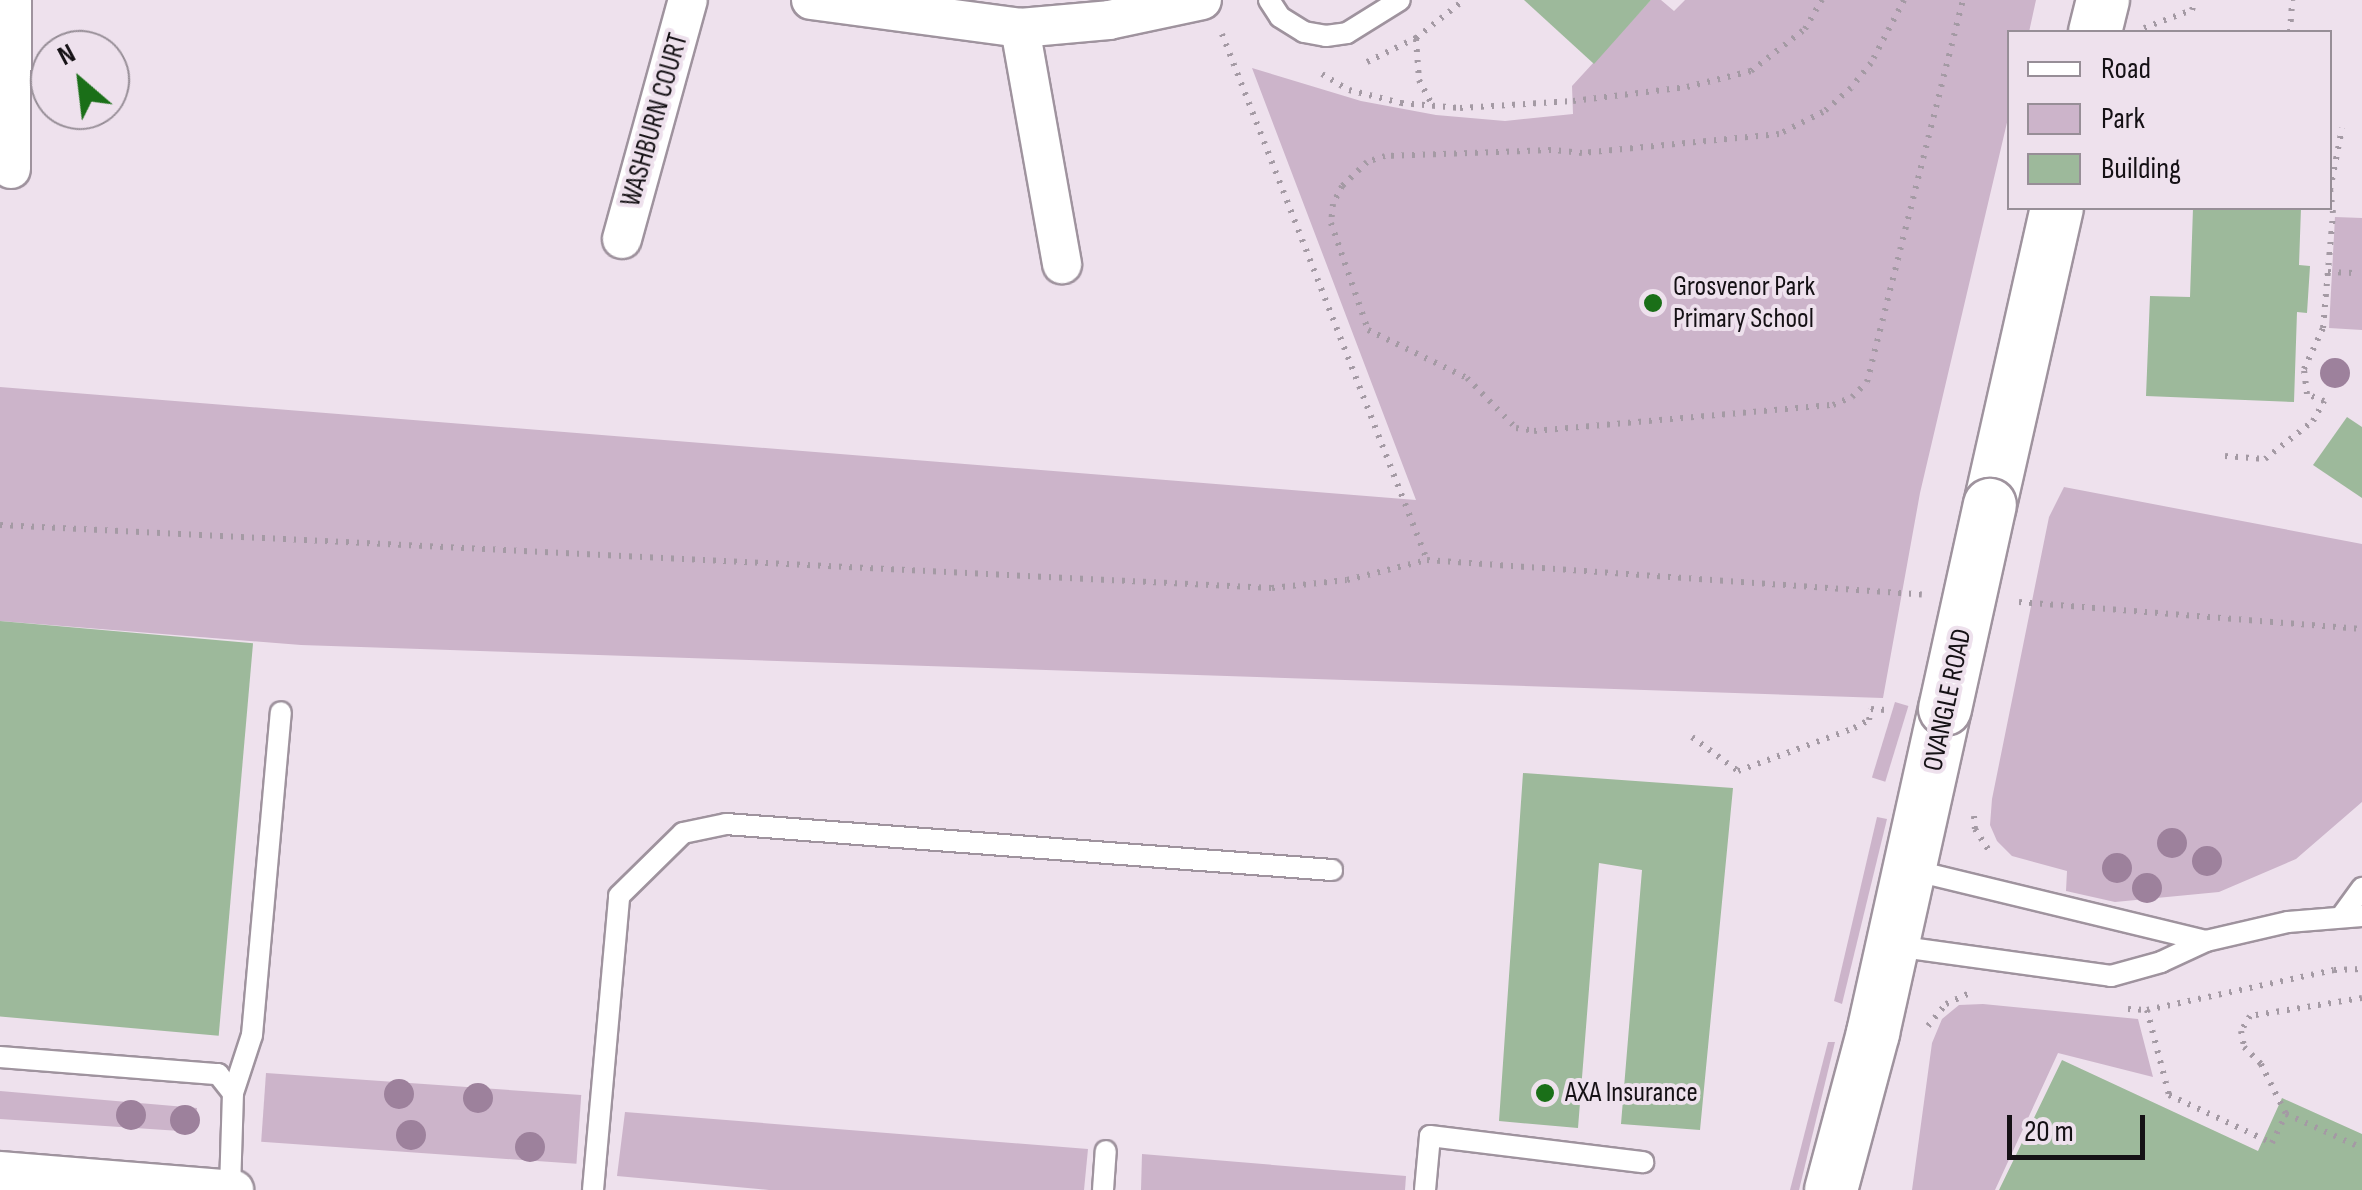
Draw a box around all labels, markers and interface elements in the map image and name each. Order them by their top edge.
street label: WASHBURN COURT [614,29,696,211]
north arrow [30,30,130,130]
legend [2007,30,2332,210]
text: N [52,37,81,73]
text: Road [2101,51,2151,87]
text: Park [2101,101,2145,137]
text: Building [2101,151,2181,187]
place label: Grosvenor Park Primary School [1673,270,1815,336]
marker: Grosvenor Park Primary School [1642,292,1664,314]
street label: OVANGLE ROAD [1917,626,1979,774]
place label: AXA Insurance [1565,1076,1698,1110]
marker: AXA Insurance [1534,1082,1556,1104]
scale bar [2012,1095,2150,1157]
text: 20 m [2024,1114,2074,1150]

